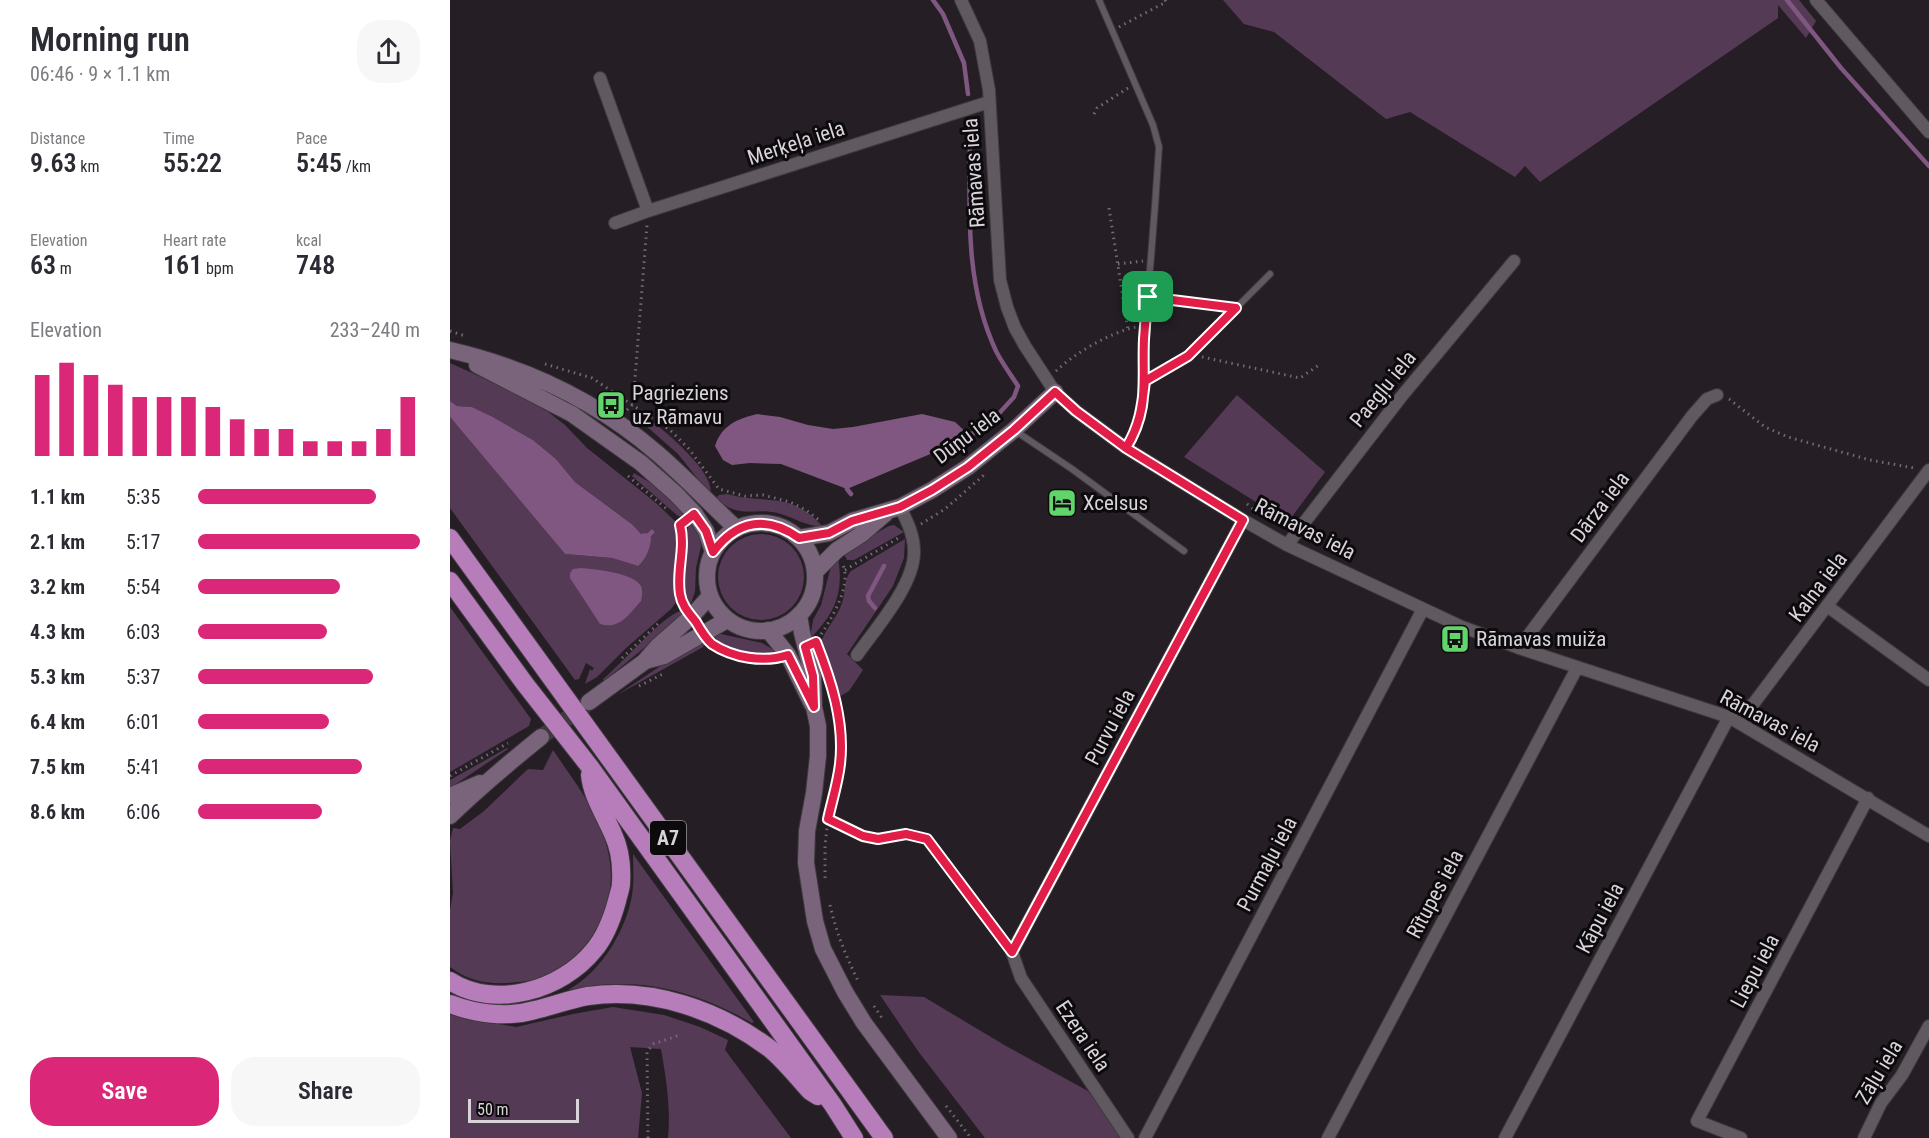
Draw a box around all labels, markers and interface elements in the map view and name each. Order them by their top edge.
text: Morning run [30,20,190,59]
button: share [357,20,420,83]
text: 06:46 · 9 × 1.1 km [30,62,170,86]
street label: Merķeļa iela [744,116,848,170]
street label: Rāmavas iela [958,117,990,229]
text: Distance [30,129,85,148]
text: Time [163,129,195,148]
text: Pace [296,129,327,148]
text: 9.63 [30,148,77,178]
text: 55:22 [163,148,222,178]
text: 5:45 [296,148,342,178]
text: km [77,157,100,176]
text: /km [342,157,371,176]
text: Elevation [30,231,88,250]
text: Heart rate [163,231,226,250]
text: kcal [296,231,322,250]
text: 63 [30,250,56,280]
text: 161 [163,250,202,280]
text: 748 [296,250,335,280]
text: m [56,259,72,278]
text: bpm [202,259,234,278]
pin [1122,271,1173,322]
icon: arrive [1131,280,1164,313]
text: Elevation [30,318,102,342]
text: 233–240 m [330,318,420,342]
street label: Paegļu iela [1345,346,1421,432]
place label: Pagrieziens uz Rāmavu [632,381,729,429]
bus stop icon: Pagrieziens uz Rāmavu [595,389,627,421]
street label: Dūņu iela [929,403,1005,469]
street label: Dārza iela [1566,467,1634,547]
text: 1.1 km [30,485,85,509]
text: 5:35 [126,485,160,509]
hotel icon: Xcelsus [1046,487,1078,519]
place label: Xcelsus [1083,491,1148,515]
street label: Rāmavas iela [1251,493,1359,565]
text: 2.1 km [30,530,85,554]
text: 5:17 [126,530,160,554]
street label: Kalna iela [1784,547,1852,627]
text: 3.2 km [30,575,85,599]
text: 5:54 [126,575,160,599]
text: 4.3 km [30,620,85,644]
text: 6:03 [126,620,160,644]
bus stop icon: Rāmavas muiža [1439,623,1471,655]
place label: Rāmavas muiža [1476,627,1606,651]
text: 5.3 km [30,665,85,689]
text: 5:37 [126,665,160,689]
street label: Purvu iela [1080,685,1140,769]
street label: Rāmavas iela [1716,685,1824,757]
text: 6.4 km [30,710,85,734]
text: 6:01 [126,710,160,734]
text: 7.5 km [30,755,85,779]
text: 5:41 [126,755,160,779]
text: 8.6 km [30,800,85,824]
text: 6:06 [126,800,160,824]
street label: Purmaļu iela [1232,813,1302,915]
road number: A7 [650,821,686,855]
street label: Rītupes iela [1402,846,1468,942]
street label: Kāpu iela [1571,879,1629,957]
street label: Liepu iela [1726,930,1784,1012]
street label: Ezera iela [1051,996,1115,1076]
street label: Zāļu iela [1851,1036,1907,1108]
button: Save [30,1057,219,1126]
button: Share [231,1057,420,1126]
scale bar [468,1096,579,1124]
text: 50 m [477,1100,509,1119]

